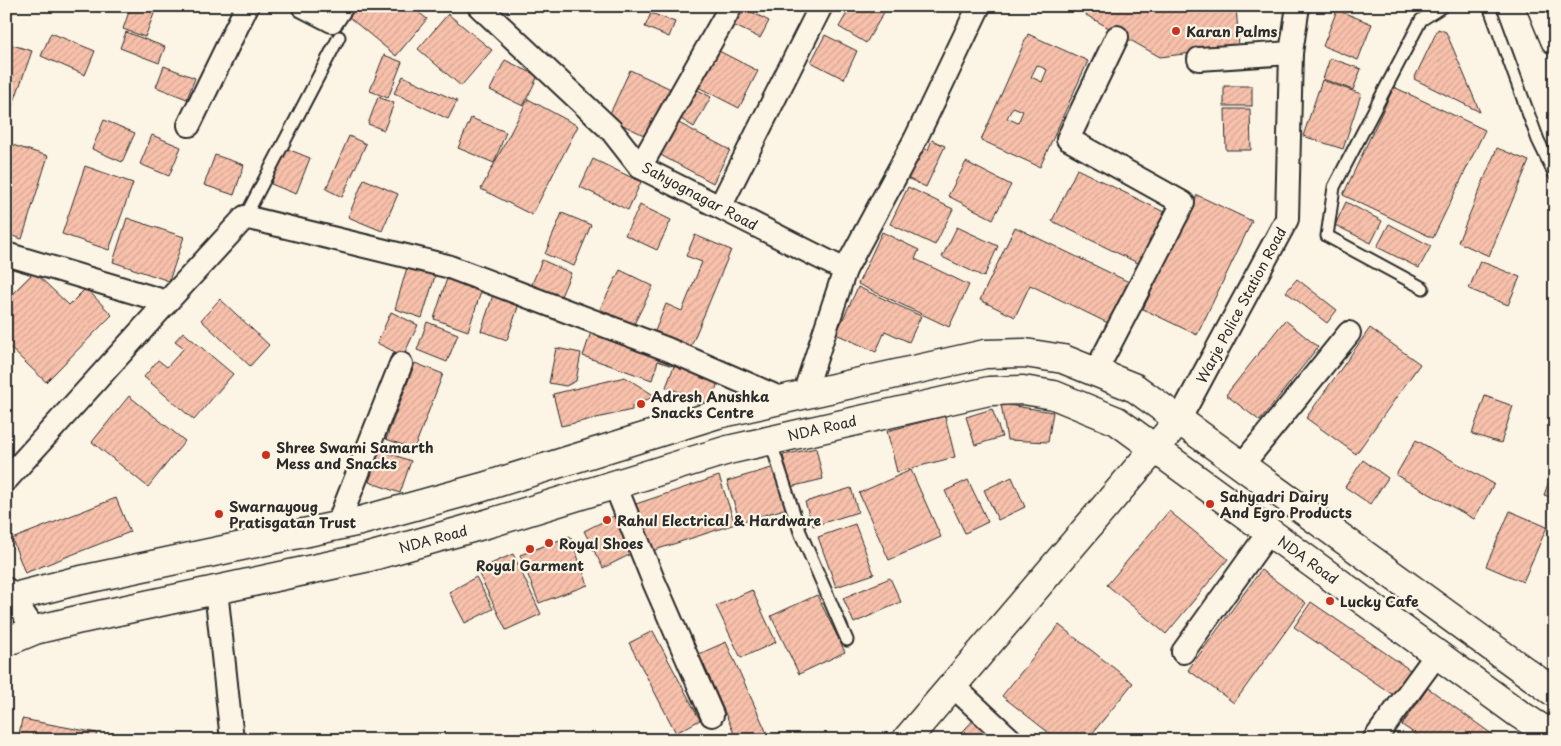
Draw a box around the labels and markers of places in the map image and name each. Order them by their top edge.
place label: Karan Palms [1186,21,1278,42]
marker: Karan Palms [1170,25,1182,37]
place label: Adresh Anushka Snacks Centre [651,386,770,423]
marker: Adresh Anushka Snacks Centre [635,398,647,410]
place label: Shree Swami Samarth Mess and Snacks [276,437,434,474]
marker: Shree Swami Samarth Mess and Snacks [260,449,272,461]
place label: Sahyadri Dairy And Egro Products [1220,486,1352,523]
place label: Swarnayoug Pratisgatan Trust [229,496,356,533]
marker: Sahyadri Dairy And Egro Products [1204,498,1216,510]
marker: Swarnayoug Pratisgatan Trust [213,508,225,520]
place label: Rahul Electrical & Hardware [617,510,821,531]
marker: Rahul Electrical & Hardware [601,514,613,526]
place label: Royal Shoes [559,533,644,554]
marker: Royal Shoes [543,537,555,549]
marker: Royal Garment [524,543,536,555]
place label: Royal Garment [476,555,584,576]
place label: Lucky Cafe [1340,591,1419,612]
marker: Lucky Cafe [1324,595,1336,607]

